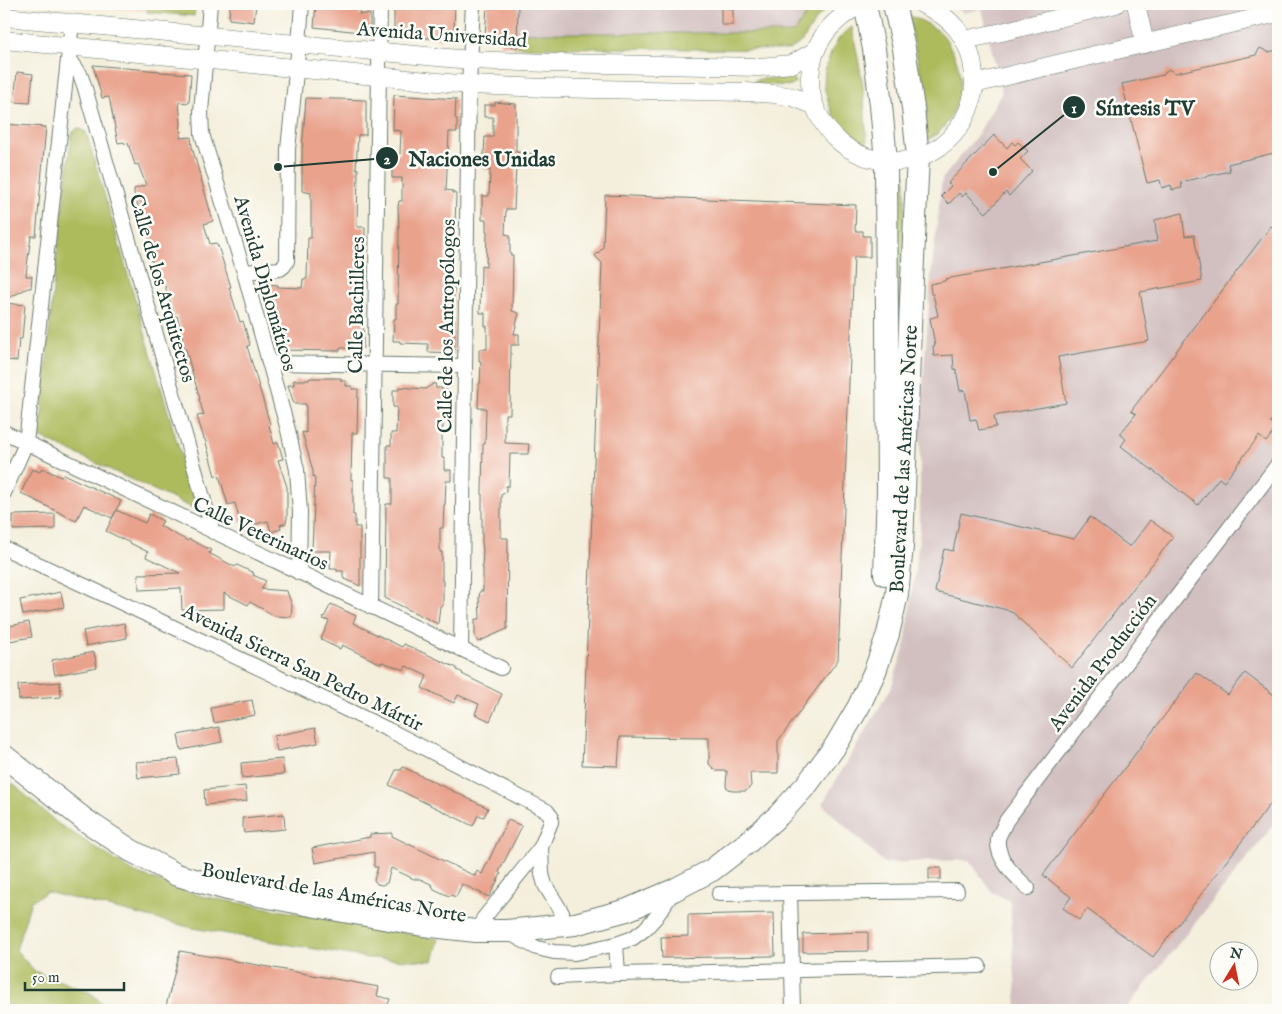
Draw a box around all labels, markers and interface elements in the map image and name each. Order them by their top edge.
street label: Avenida Universidad [355,17,528,54]
callout: Síntesis TV [1061,89,1205,125]
text: Síntesis TV [1096,96,1196,123]
text: 1 [1071,99,1077,118]
callout: Naciones Unidas [374,140,566,176]
text: Naciones Unidas [408,147,555,174]
text: 2 [383,150,391,169]
street label: Calle de los Arquitectos [123,191,200,385]
street label: Avenida Diplomáticos [227,192,302,374]
street label: Calle de los Antropólogos [433,219,462,433]
street label: Calle Bachilleres [344,236,371,374]
street label: Boulevard de las Américas Norte [885,324,924,594]
street label: Calle Veterinarios [188,492,332,577]
street label: Avenida Producción [1043,589,1163,737]
street label: Avenida Sierra San Pedro Mártir [177,599,427,738]
street label: Boulevard de las Américas Norte [199,858,468,929]
north arrow [1210,942,1260,992]
text: N [1228,944,1244,964]
scale bar [25,959,124,991]
text: 50 m [32,968,60,987]

